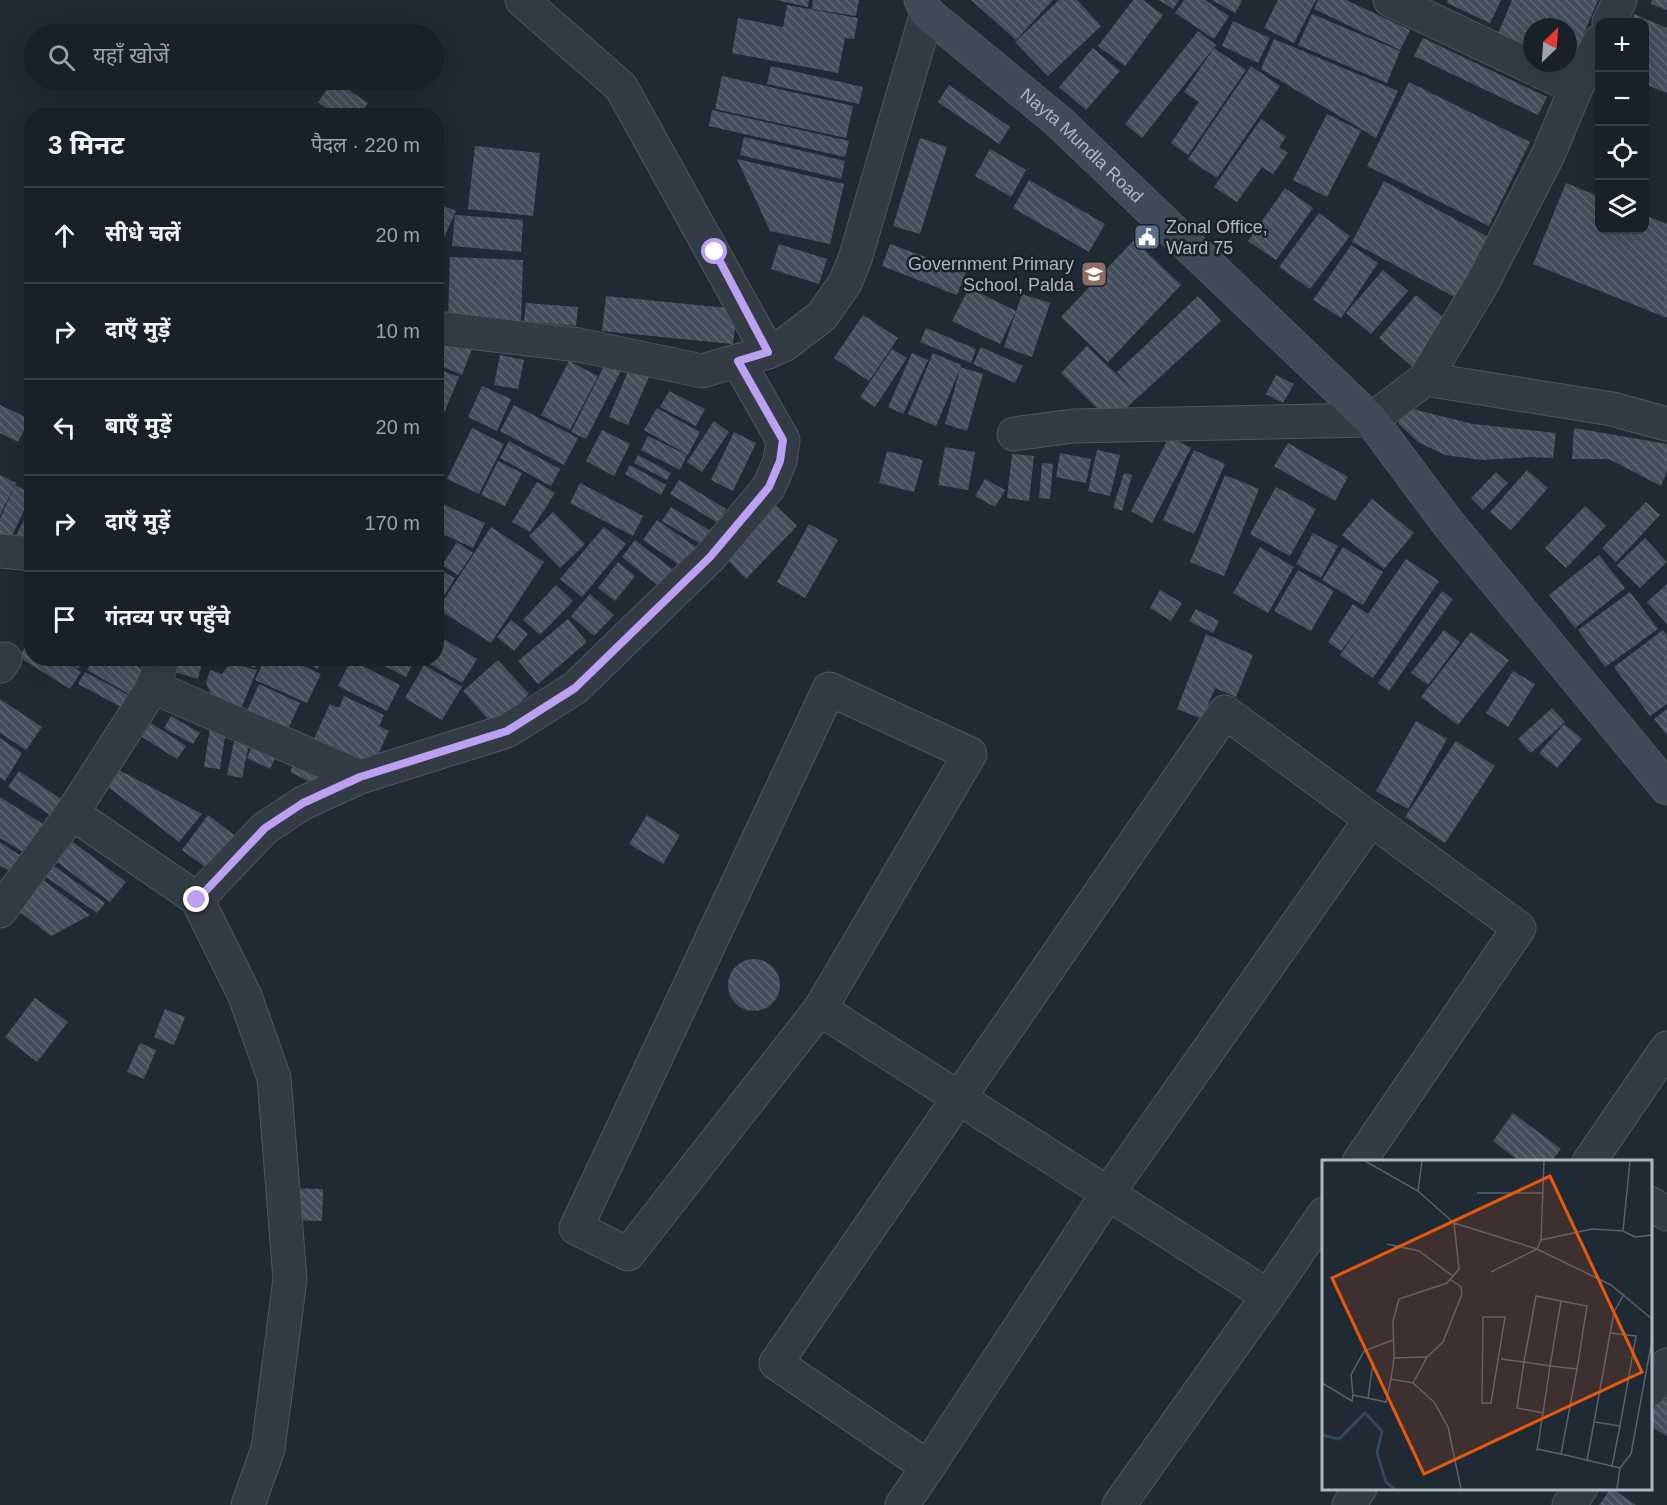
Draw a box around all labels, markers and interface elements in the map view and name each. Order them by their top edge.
north arrow [1523,18,1577,72]
map controls [1595,18,1649,234]
button: + [1595,18,1649,72]
search box [24,24,444,90]
icon: search [45,41,78,74]
text: यहाँ खोजें [93,43,169,68]
button: − [1595,72,1649,126]
street label: Nayta Mundla Road [1016,84,1147,207]
button: locate [1595,126,1649,180]
text: 3 मिनट [48,130,124,160]
text: पैदल · 220 m [311,134,420,156]
button: layers [1595,180,1649,234]
place label: Zonal Office, Ward 75 [1166,217,1268,258]
icon: ahead [48,219,81,252]
text: सीधे चलें [105,221,180,246]
public building icon: Zonal Office, Ward 75 [1132,222,1162,252]
text: 20 m [376,224,420,246]
route start [701,238,727,264]
place label: Government Primary School, Palda [908,254,1075,295]
school or university icon: Government Primary School, Palda [1079,259,1109,289]
icon: right [48,315,81,348]
text: दाएँ मुड़ें [105,317,170,342]
text: 10 m [376,320,420,342]
icon: left [48,411,81,444]
text: बाएँ मुड़ें [105,413,171,438]
text: 20 m [376,416,420,438]
icon: right [48,507,81,540]
text: दाएँ मुड़ें [105,509,170,534]
text: 170 m [364,512,420,534]
icon: arrive [48,603,81,636]
text: गंतव्य पर पहुँचे [105,605,230,630]
route end [183,886,209,912]
inset map [1322,1160,1652,1490]

